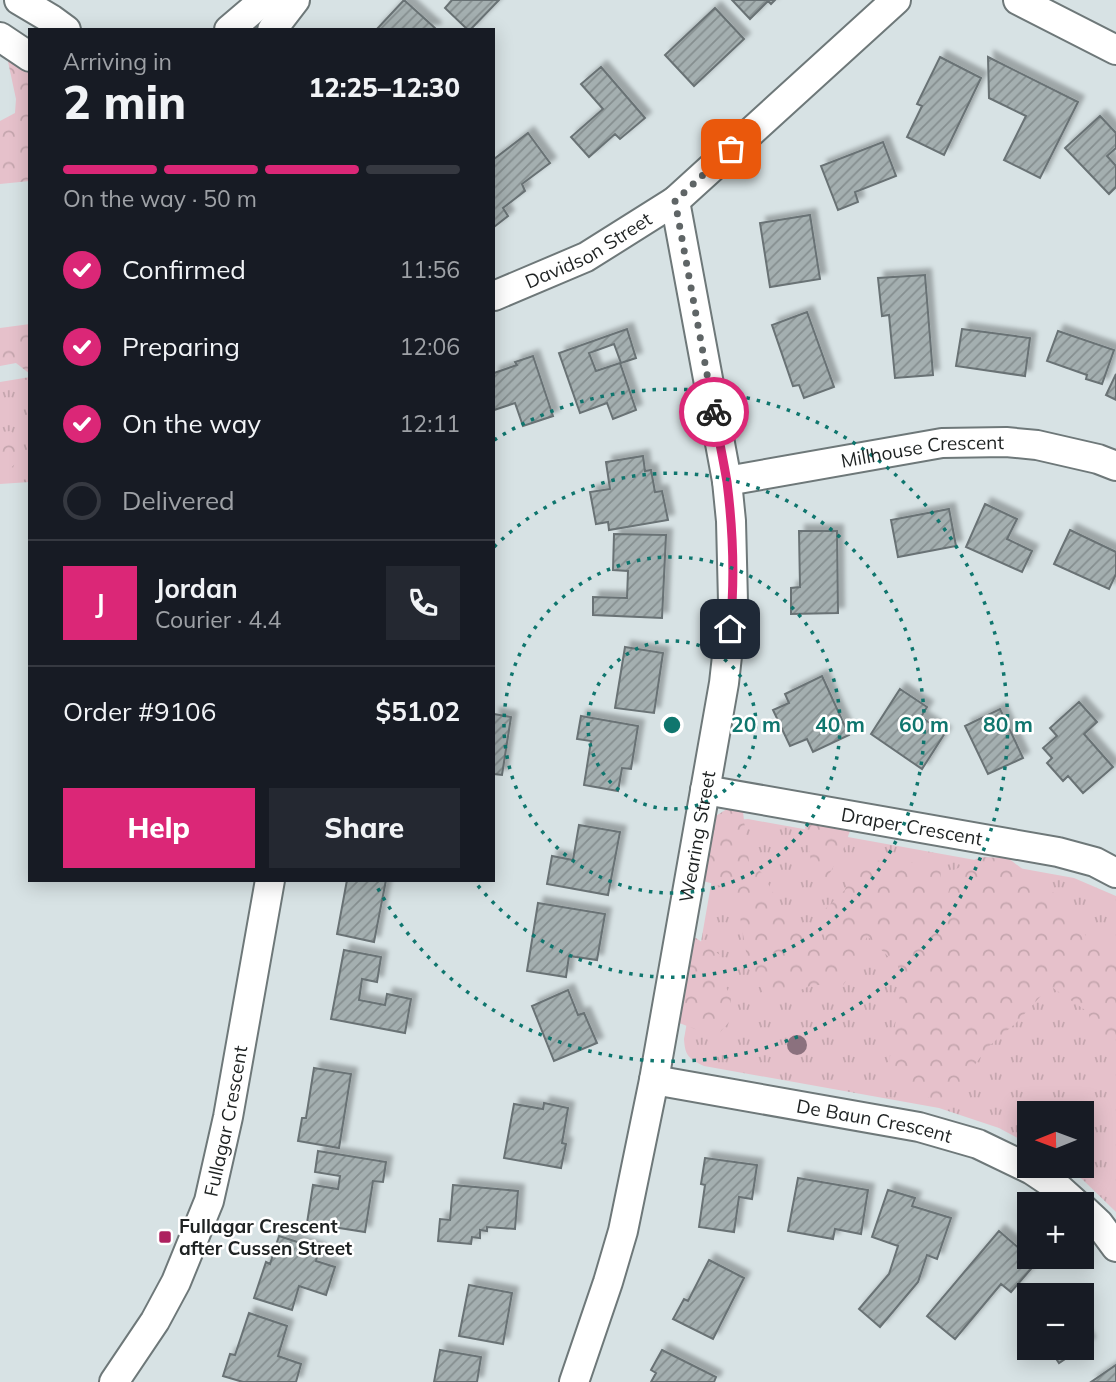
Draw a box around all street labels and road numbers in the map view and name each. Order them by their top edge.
street label: Davidson Street [521,207,656,293]
street label: Millhouse Crescent [839,430,1004,473]
street label: Wearing Street [674,769,720,904]
street label: Draper Crescent [839,802,985,851]
street label: Fullagar Crescent [198,1043,253,1199]
street label: De Baun Crescent [795,1094,955,1148]

